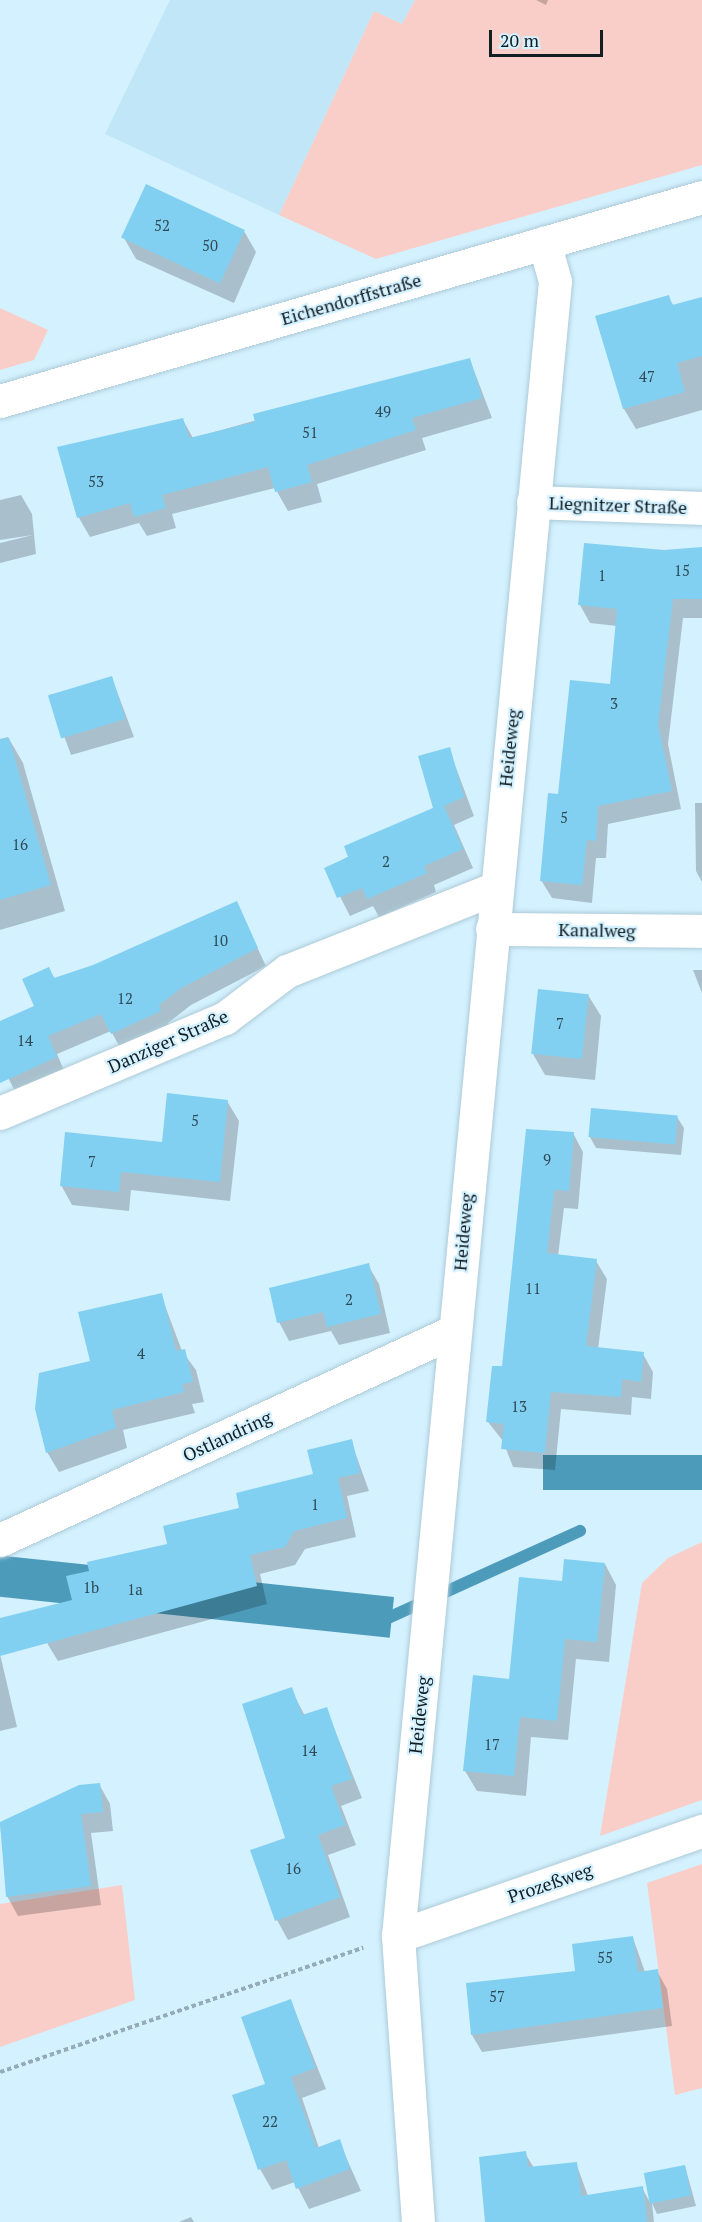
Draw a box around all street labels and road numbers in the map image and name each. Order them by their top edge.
street label: Eichendorffstraße [278,269,424,329]
street label: Liegnitzer Straße [548,492,688,518]
street label: Heideweg [494,708,524,788]
street label: Kanalweg [558,919,636,941]
street label: Danziger Straße [104,1005,232,1077]
street label: Heideweg [449,1192,477,1272]
street label: Ostlandring [179,1406,275,1466]
street label: Heideweg [404,1675,434,1755]
street label: Prozeßweg [505,1858,595,1908]

